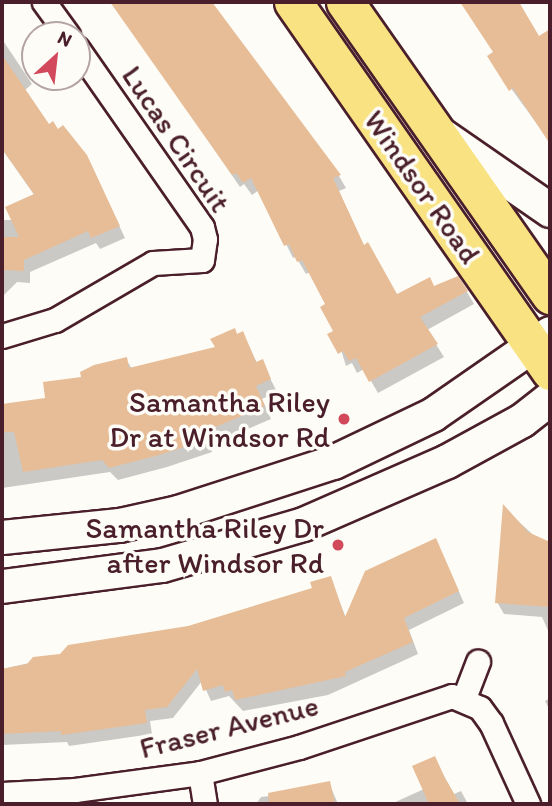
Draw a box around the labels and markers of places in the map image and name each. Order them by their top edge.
place label: Samantha Riley Dr at Windsor Rd [110,384,330,454]
marker: Samantha Riley Dr at Windsor Rd [336,411,352,427]
place label: Samantha Riley Dr after Windsor Rd [85,510,324,580]
marker: Samantha Riley Dr after Windsor Rd [330,537,346,553]

